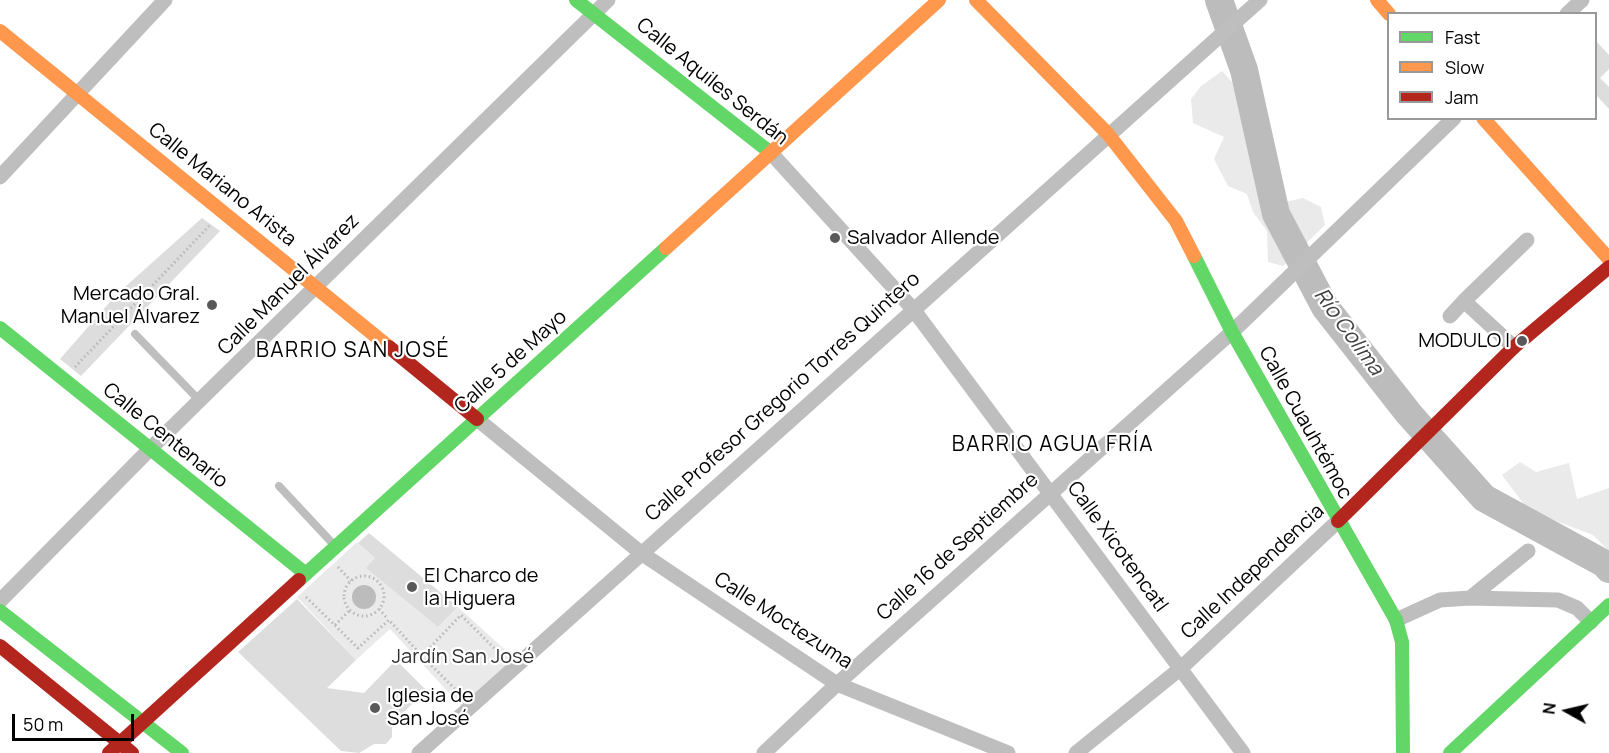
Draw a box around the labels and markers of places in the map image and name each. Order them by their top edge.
place label: Salvador Allende [847,226,999,250]
marker: Salvador Allende [828,231,842,245]
place label: Mercado Gral. Manuel Álvarez [61,282,200,329]
marker: Mercado Gral. Manuel Álvarez [205,298,219,312]
place label: MODULO I [1418,329,1510,353]
marker: MODULO I [1515,334,1529,348]
place label: El Charco de la Higuera [424,564,539,611]
marker: El Charco de la Higuera [405,580,419,594]
place label: Iglesia de San José [387,684,474,731]
marker: Iglesia de San José [368,701,382,715]

